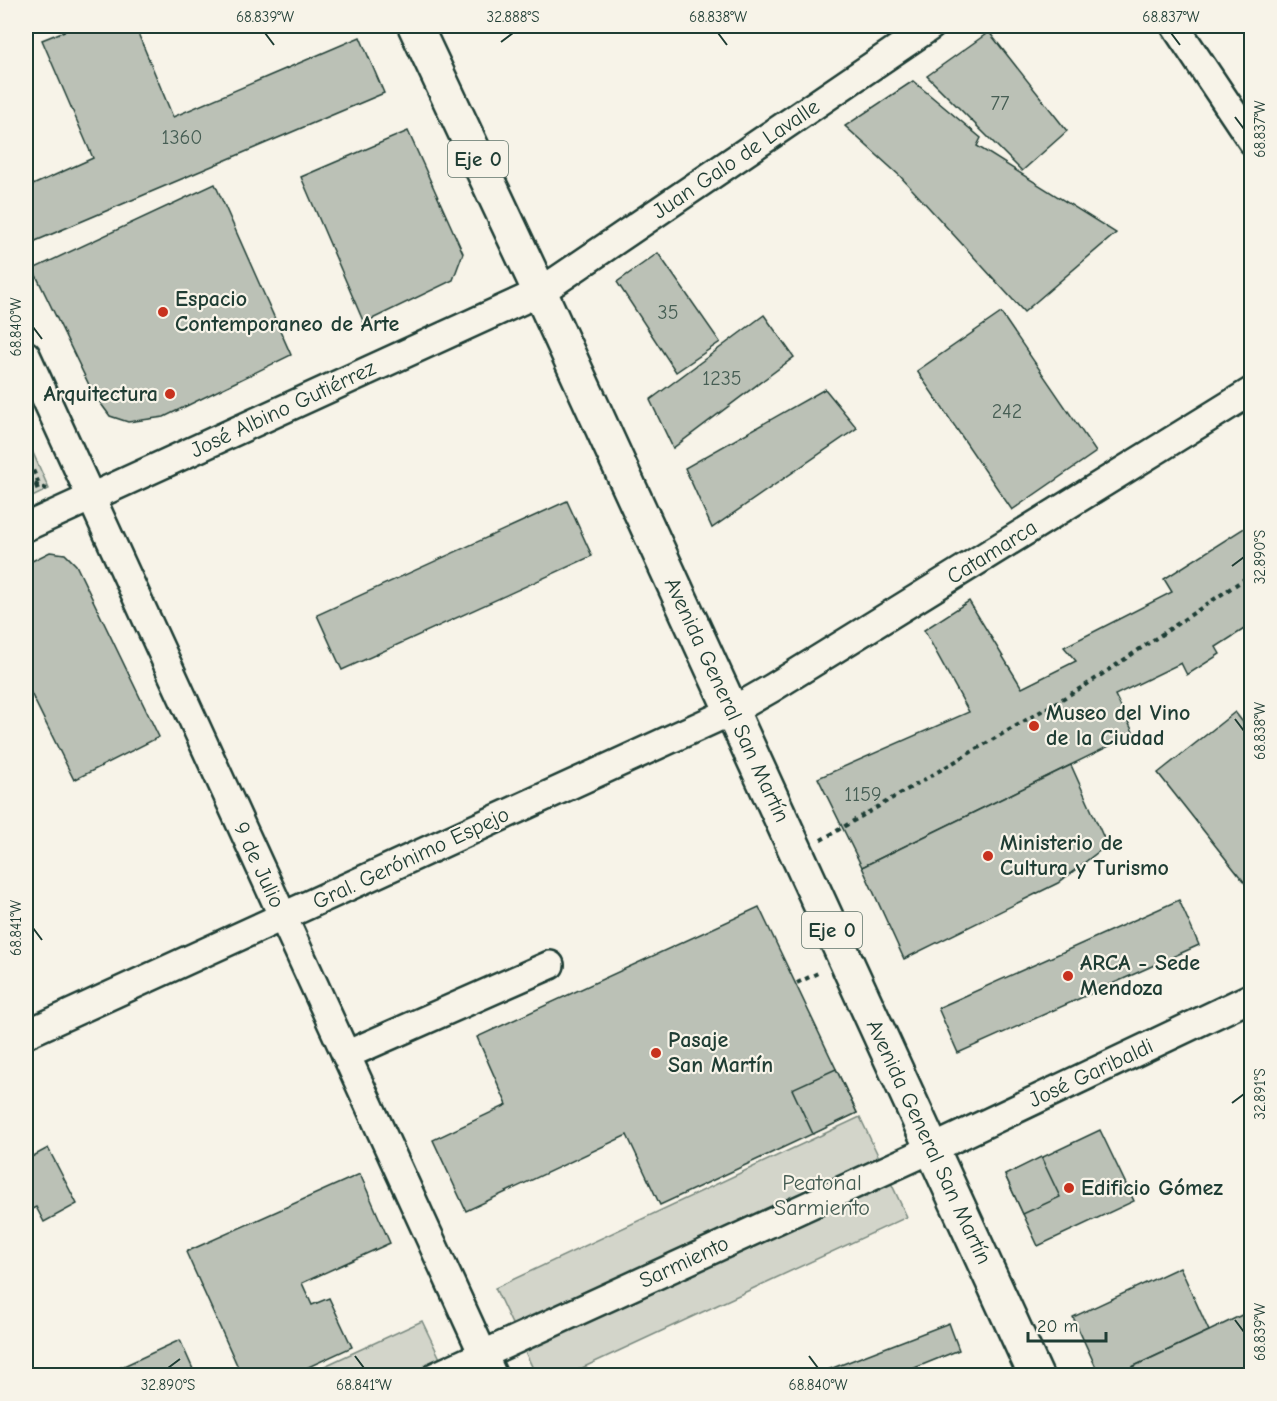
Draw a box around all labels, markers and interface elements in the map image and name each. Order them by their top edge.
text: 68.839°W [236,8,294,26]
text: 32.888°S [487,8,539,26]
text: 68.838°W [689,8,747,26]
text: 68.837°W [1142,8,1200,26]
house number: 77 [991,92,1010,115]
street label: Juan Galo de Lavalle [648,93,824,225]
text: 68.837°W [1251,100,1269,158]
house number: 1360 [161,126,203,149]
road number: Eje 0 [448,141,508,177]
place label: Espacio Contemporaneo de Arte [175,286,400,337]
text: 68.840°W [7,298,25,356]
house number: 35 [658,301,678,324]
marker: Espacio Contemporaneo de Arte [156,305,170,319]
street label: José Albino Gutiérrez [186,354,380,463]
house number: 1235 [702,367,742,390]
place label: Arquitectura [43,381,158,407]
marker: Arquitectura [163,387,177,401]
house number: 242 [992,400,1022,423]
street label: Catamarca [942,514,1042,590]
text: 32.890°S [1251,530,1269,584]
street label: Avenida General San Martín [659,574,795,826]
place label: Museo del Vino de la Ciudad [1046,700,1190,751]
text: 68.838°W [1251,702,1269,760]
marker: Museo del Vino de la Ciudad [1027,719,1041,733]
house number: 1159 [844,783,882,806]
street label: Gral. Gerónimo Espejo [309,801,513,915]
street label: 9 de Julio [228,818,290,912]
place label: Ministerio de Cultura y Turismo [1000,830,1169,881]
marker: Ministerio de Cultura y Turismo [981,849,995,863]
text: 68.841°W [7,900,25,956]
road number: Eje 0 [802,912,862,948]
place label: ARCA - Sede Mendoza [1080,950,1200,1001]
marker: ARCA - Sede Mendoza [1061,969,1075,983]
street label: Avenida General San Martín [861,1016,997,1268]
place label: Pasaje San Martín [668,1027,773,1078]
street label: José Garibaldi [1025,1033,1157,1113]
marker: Pasaje San Martín [649,1046,663,1060]
text: 32.891°S [1251,1068,1269,1120]
park label: Peatonal Sarmiento [774,1170,870,1221]
place label: Edificio Gómez [1081,1175,1223,1201]
marker: Edificio Gómez [1062,1181,1076,1195]
street label: Sarmiento [635,1230,733,1294]
text: 68.839°W [1251,1303,1269,1361]
scale bar [1028,1305,1106,1343]
text: 20 m [1037,1316,1078,1337]
text: 32.890°S [141,1376,195,1394]
text: 68.841°W [336,1376,392,1394]
text: 68.840°W [789,1376,847,1394]

